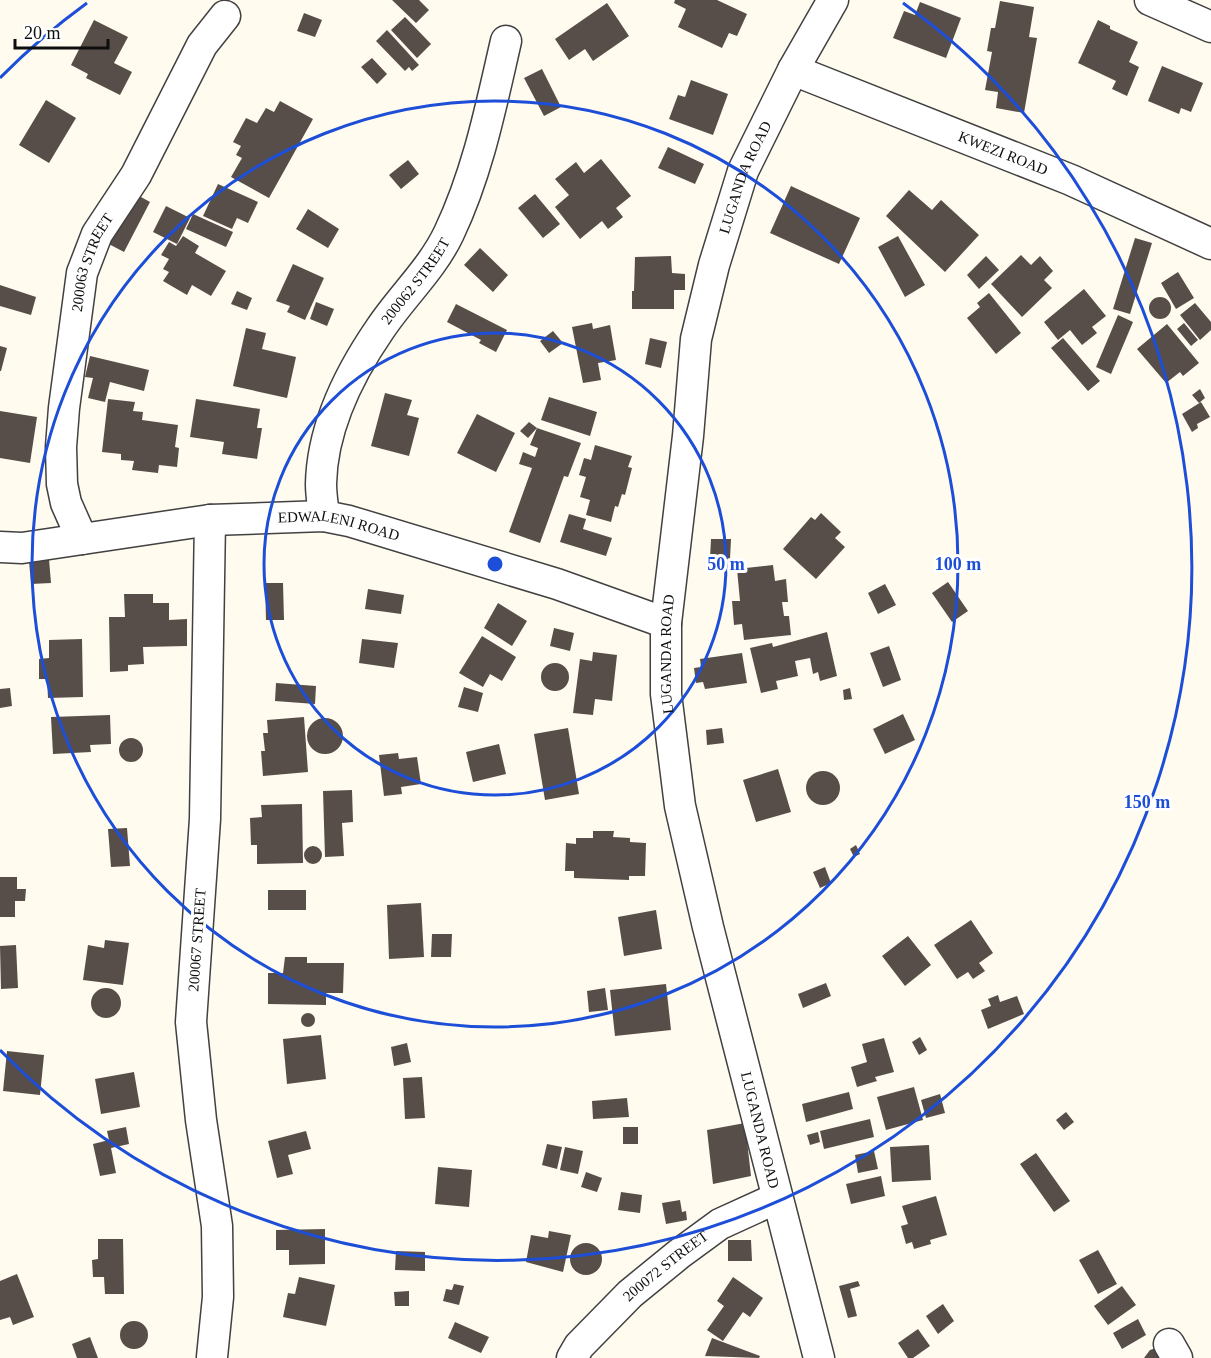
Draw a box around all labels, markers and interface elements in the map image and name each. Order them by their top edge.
scale bar [15,12,108,50]
text: 20 m [24,23,61,43]
street label: LUGANDA ROAD [716,118,774,236]
street label: KWEZI ROAD [956,128,1050,178]
street label: 200063 STREET [69,210,116,313]
street label: 200062 STREET [378,235,453,327]
street label: EDWALENI ROAD [278,508,401,544]
centre of rings [485,554,505,574]
text: 50 m [707,554,745,574]
text: 100 m [935,554,981,574]
street label: LUGANDA ROAD [658,593,677,715]
text: 150 m [1124,792,1170,812]
street label: 200067 STREET [185,888,209,992]
street label: LUGANDA ROAD [738,1070,782,1190]
street label: 200072 STREET [620,1228,711,1304]

